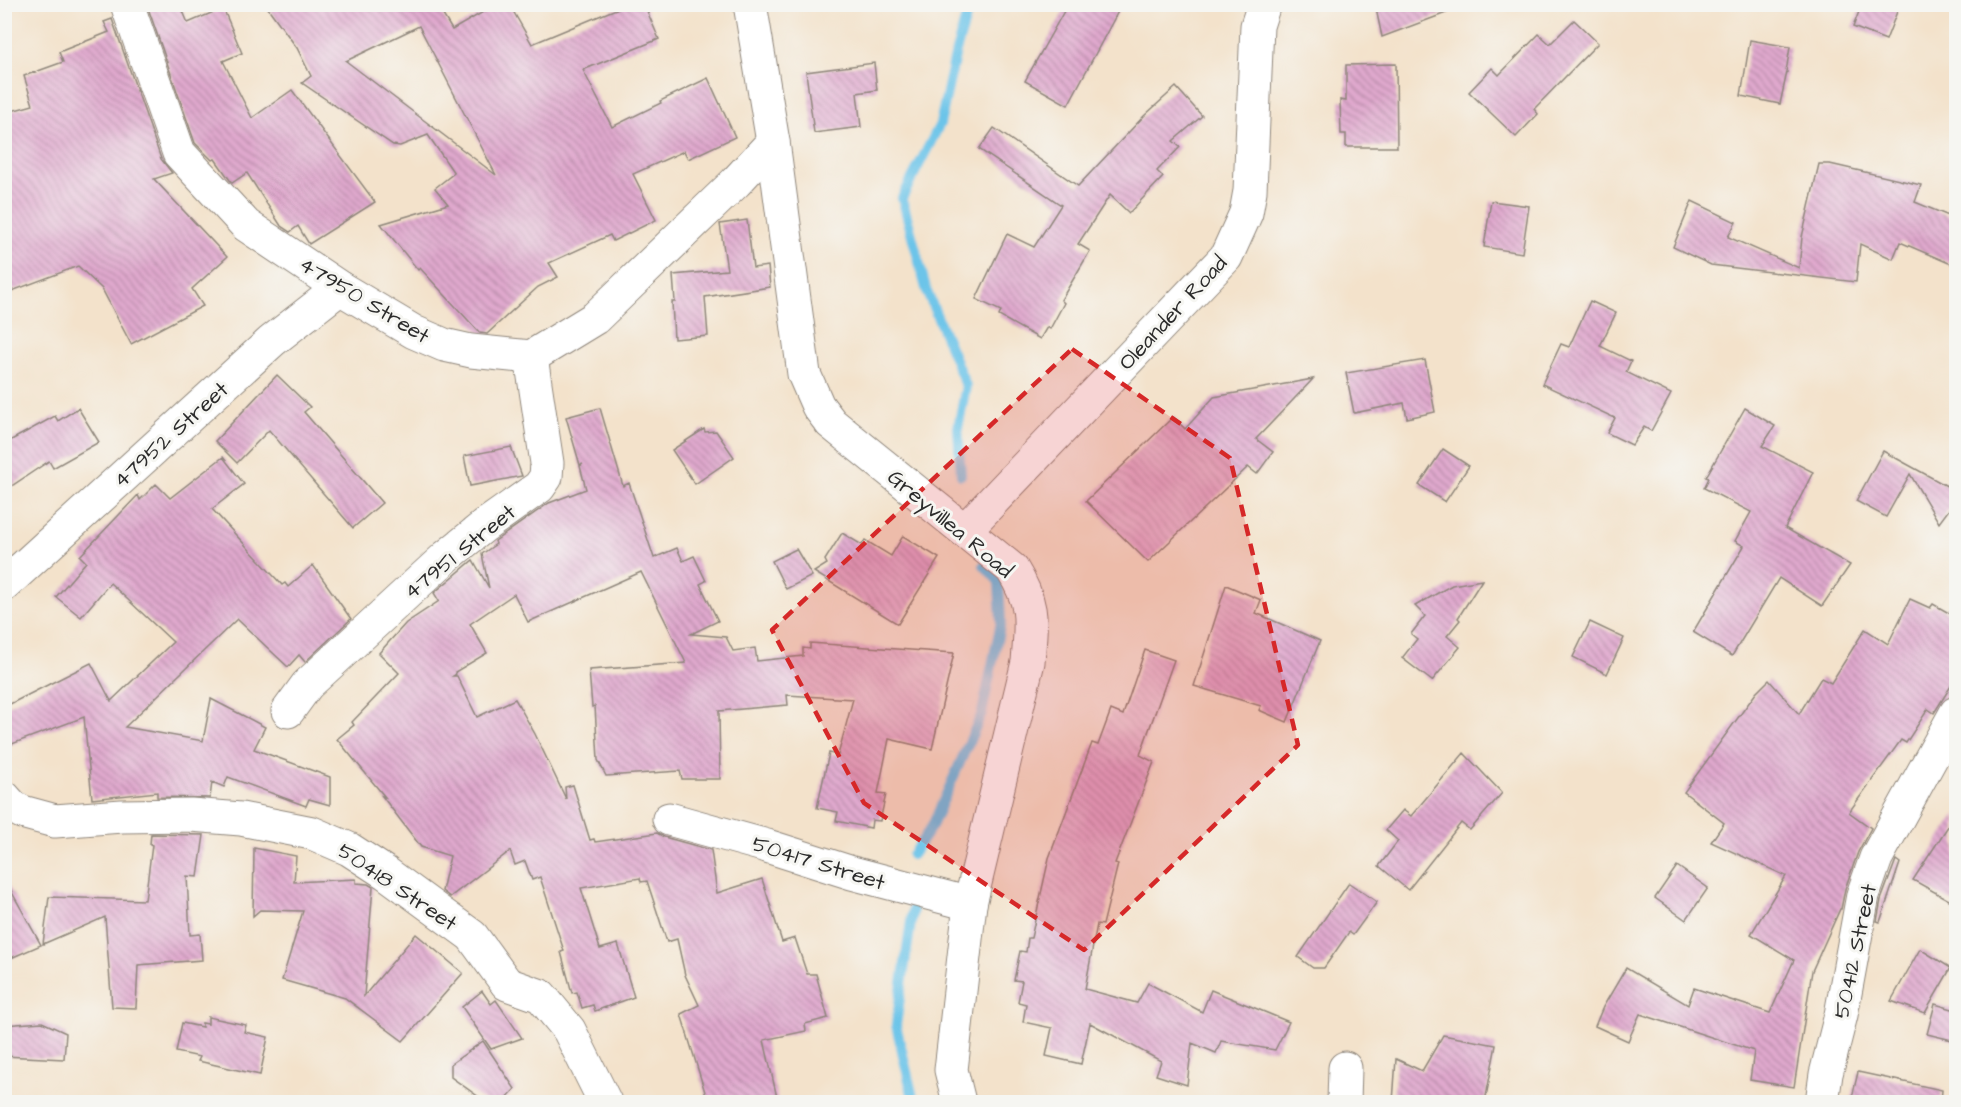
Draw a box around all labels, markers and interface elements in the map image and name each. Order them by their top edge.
street label: 47950 Street [293,249,435,352]
street label: Oleander Road [1112,249,1235,377]
street label: 47952 Street [106,375,236,495]
street label: Greyvillea Road [880,462,1020,587]
street label: 47951 Street [397,497,523,607]
street label: 50417 Street [748,829,889,898]
street label: 50418 Street [331,836,463,939]
street label: 50412 Street [1826,881,1885,1021]

